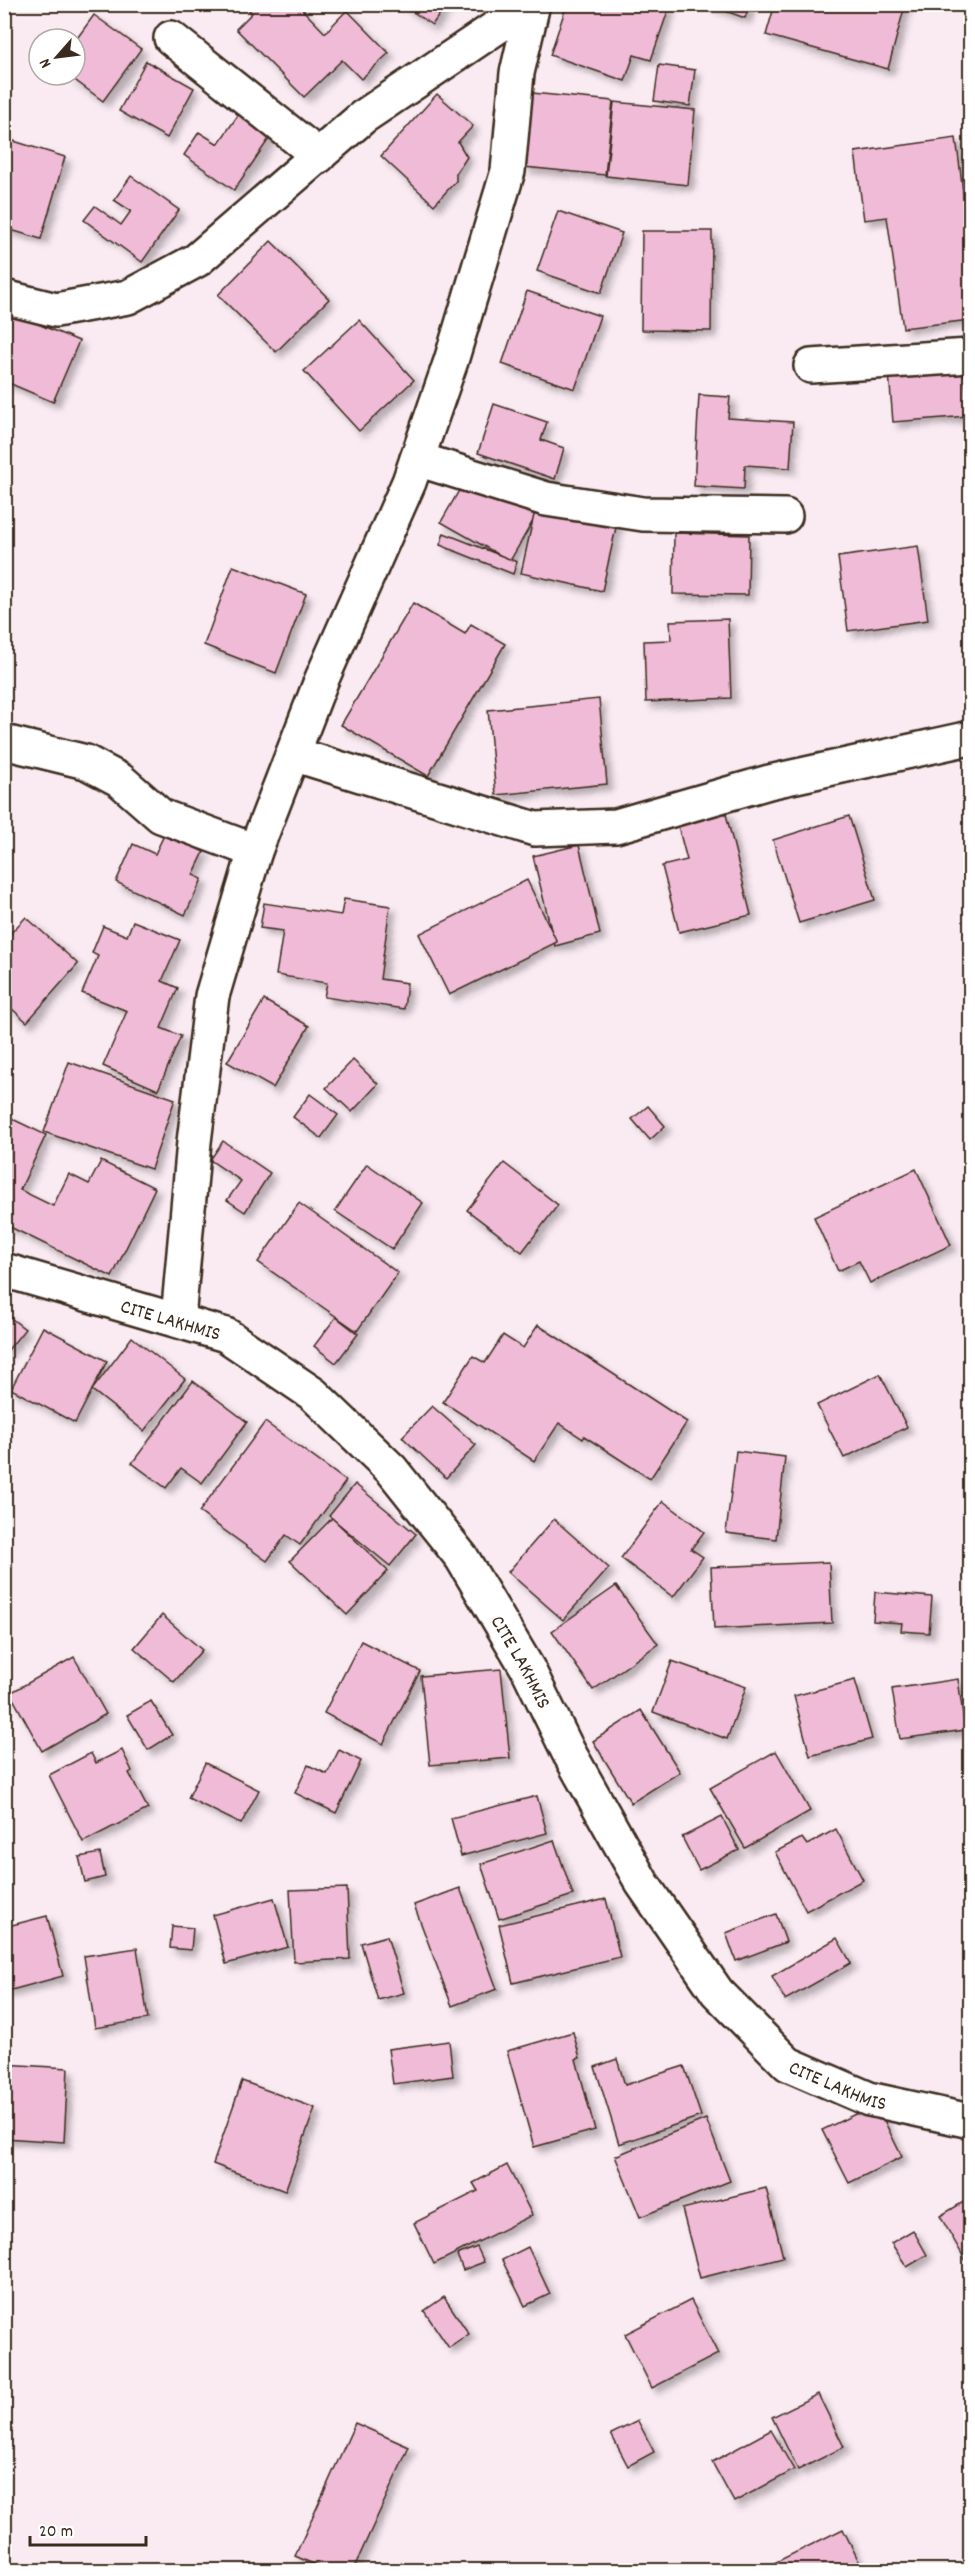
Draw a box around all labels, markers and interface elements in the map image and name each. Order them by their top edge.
north arrow [27,27,87,87]
text: N [34,54,58,72]
street label: CITE LAKHMIS [117,1294,224,1350]
street label: CITE LAKHMIS [482,1611,556,1714]
street label: CITE LAKHMIS [784,2055,889,2119]
scale bar [30,2509,146,2547]
text: 20 m [39,2520,73,2545]

